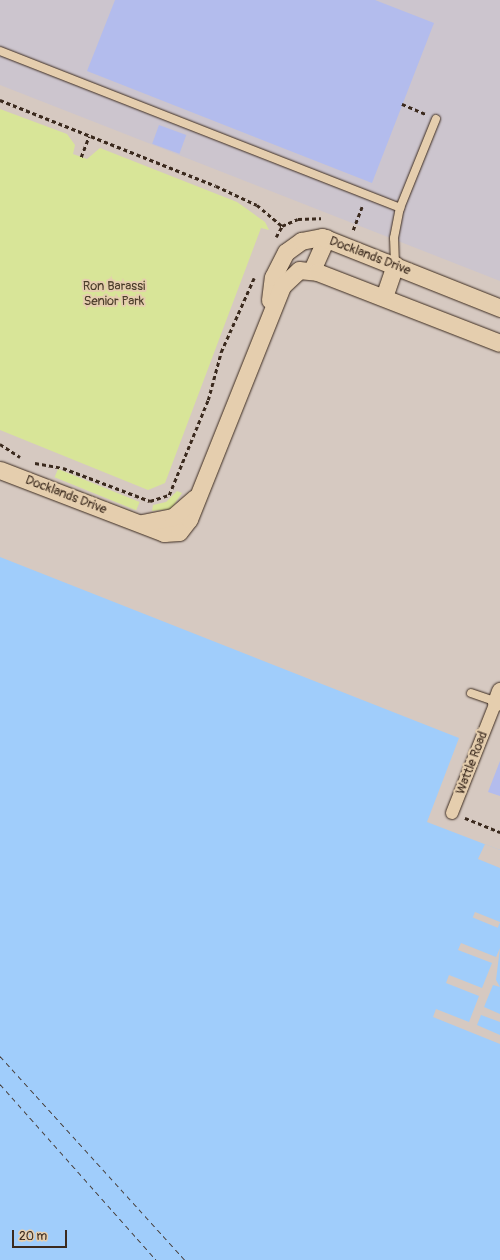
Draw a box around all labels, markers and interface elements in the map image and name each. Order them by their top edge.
street label: Docklands Drive [327,233,413,279]
park label: Ron Barassi Senior Park [83,279,145,310]
street label: Docklands Drive [23,472,109,518]
street label: Wattle Road [453,729,491,797]
scale bar [14,1222,69,1248]
text: 20 m [19,1229,47,1244]

